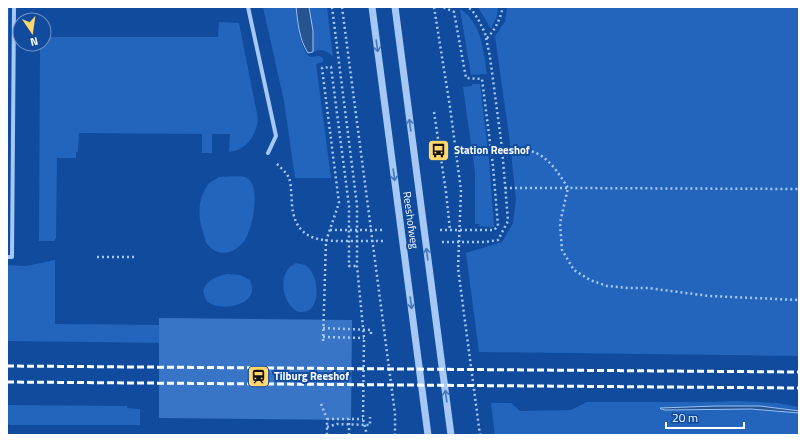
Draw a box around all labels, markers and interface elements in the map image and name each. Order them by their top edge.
north arrow [12,12,52,52]
text: N [29,33,40,50]
one-way arrow [373,39,381,52]
one-way arrow [406,119,414,132]
bus stop icon: Station Reeshof [425,137,451,163]
place label: Station Reeshof [454,142,530,158]
one-way arrow [390,168,398,181]
street label: Reeshofweg [399,190,423,250]
one-way arrow [423,248,431,261]
one-way arrow [407,296,415,309]
station icon: Tilburg Reeshof [245,363,271,389]
place label: Tilburg Reeshof [274,368,349,384]
one-way arrow [442,390,450,403]
scale bar [666,404,744,430]
text: 20 m [672,408,698,427]

